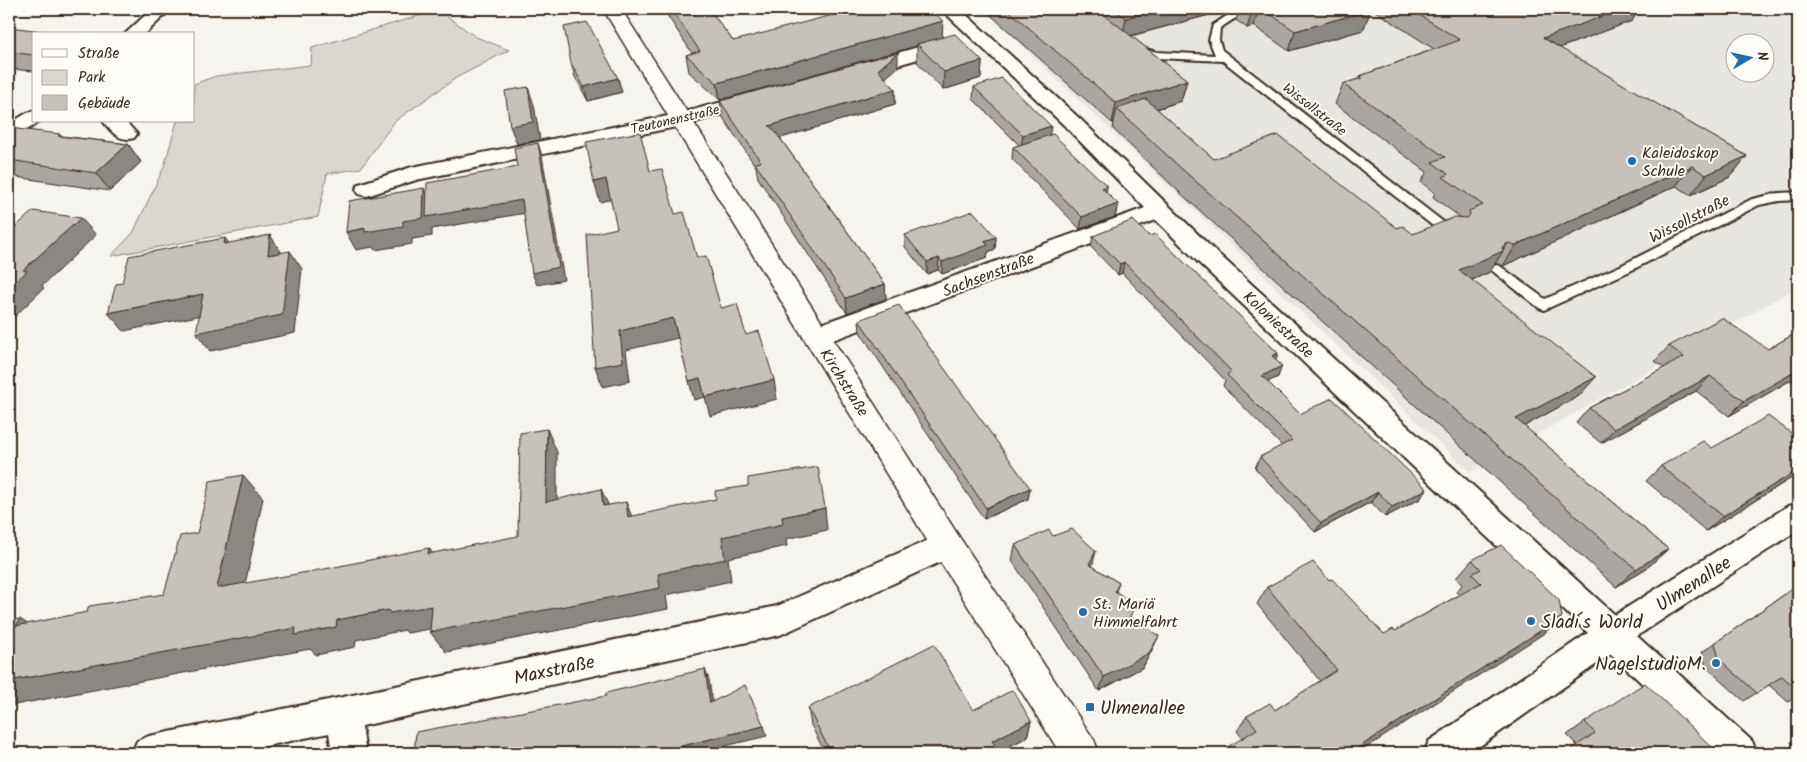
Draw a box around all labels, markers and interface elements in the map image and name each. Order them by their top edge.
legend [32,32,195,122]
north arrow [1724,32,1774,82]
text: Straße [78,42,120,66]
text: N [1750,50,1773,62]
text: Park [78,66,106,90]
street label: Wissollstraße [1277,78,1352,142]
text: Gebäude [78,92,131,116]
street label: Teutonenstraße [629,99,723,141]
place label: Kaleidoskop Schule [1642,141,1719,184]
marker: Kaleidoskop Schule [1626,155,1638,167]
street label: Wissollstraße [1645,188,1734,250]
street label: Sachsenstraße [939,246,1038,304]
street label: Koloniestraße [1237,285,1319,365]
street label: Kirchstraße [813,344,875,422]
street label: Ulmenallee [1650,549,1738,620]
place label: St. Mariä Himmelfahrt [1093,592,1179,635]
marker: St. Mariä Himmelfahrt [1077,606,1089,618]
place label: Sladi´s World [1541,608,1643,638]
marker: Sladi´s World [1525,615,1537,627]
street label: Maxstraße [511,648,598,694]
place label: NagelstudioM. [1595,650,1706,680]
marker: NagelstudioM. [1710,657,1722,669]
place label: Ulmenallee [1100,694,1186,724]
marker: Ulmenallee [1084,701,1096,713]

